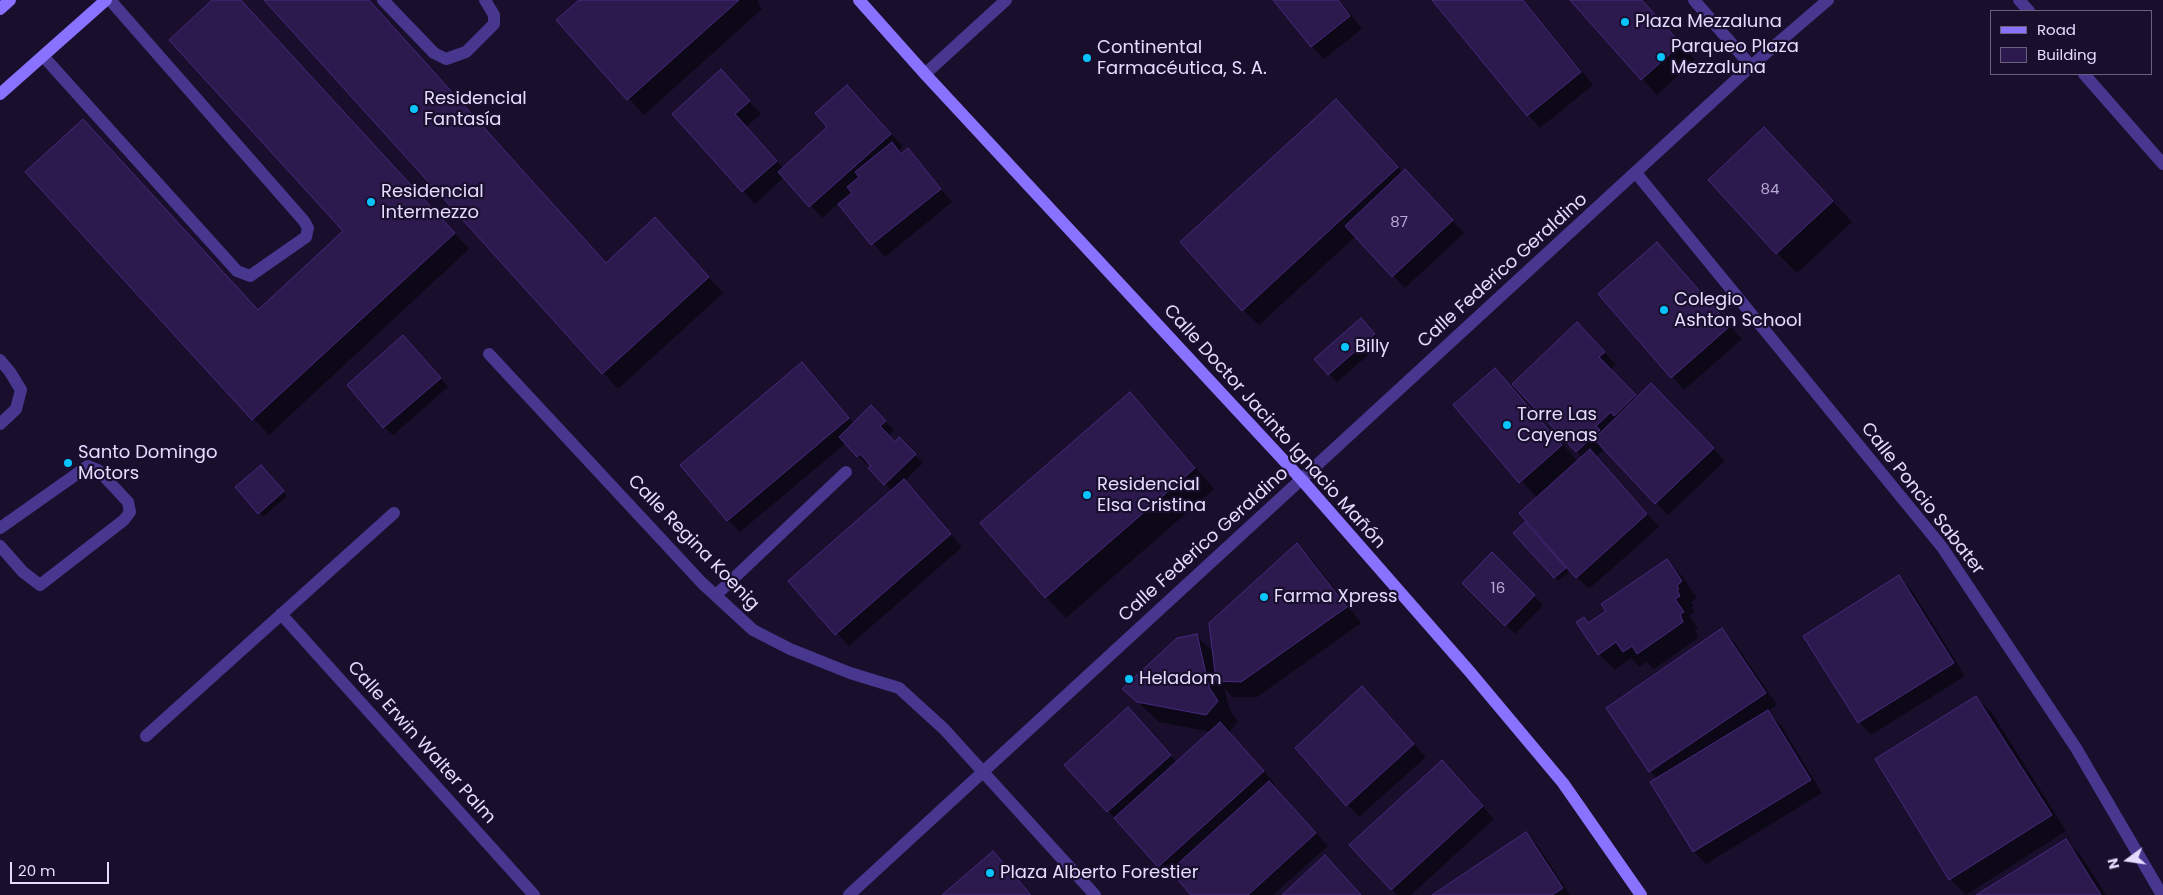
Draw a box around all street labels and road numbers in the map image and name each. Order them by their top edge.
street label: Calle Federico Geraldino [1414,189,1592,353]
street label: Calle Doctor Jacinto Ignacio Mañón [1158,300,1390,554]
street label: Calle Poncio Sabater [1856,418,1988,580]
street label: Calle Federico Geraldino [1115,463,1293,627]
street label: Calle Regina Koenig [623,471,763,615]
street label: Calle Erwin Walter Palm [342,657,500,829]

